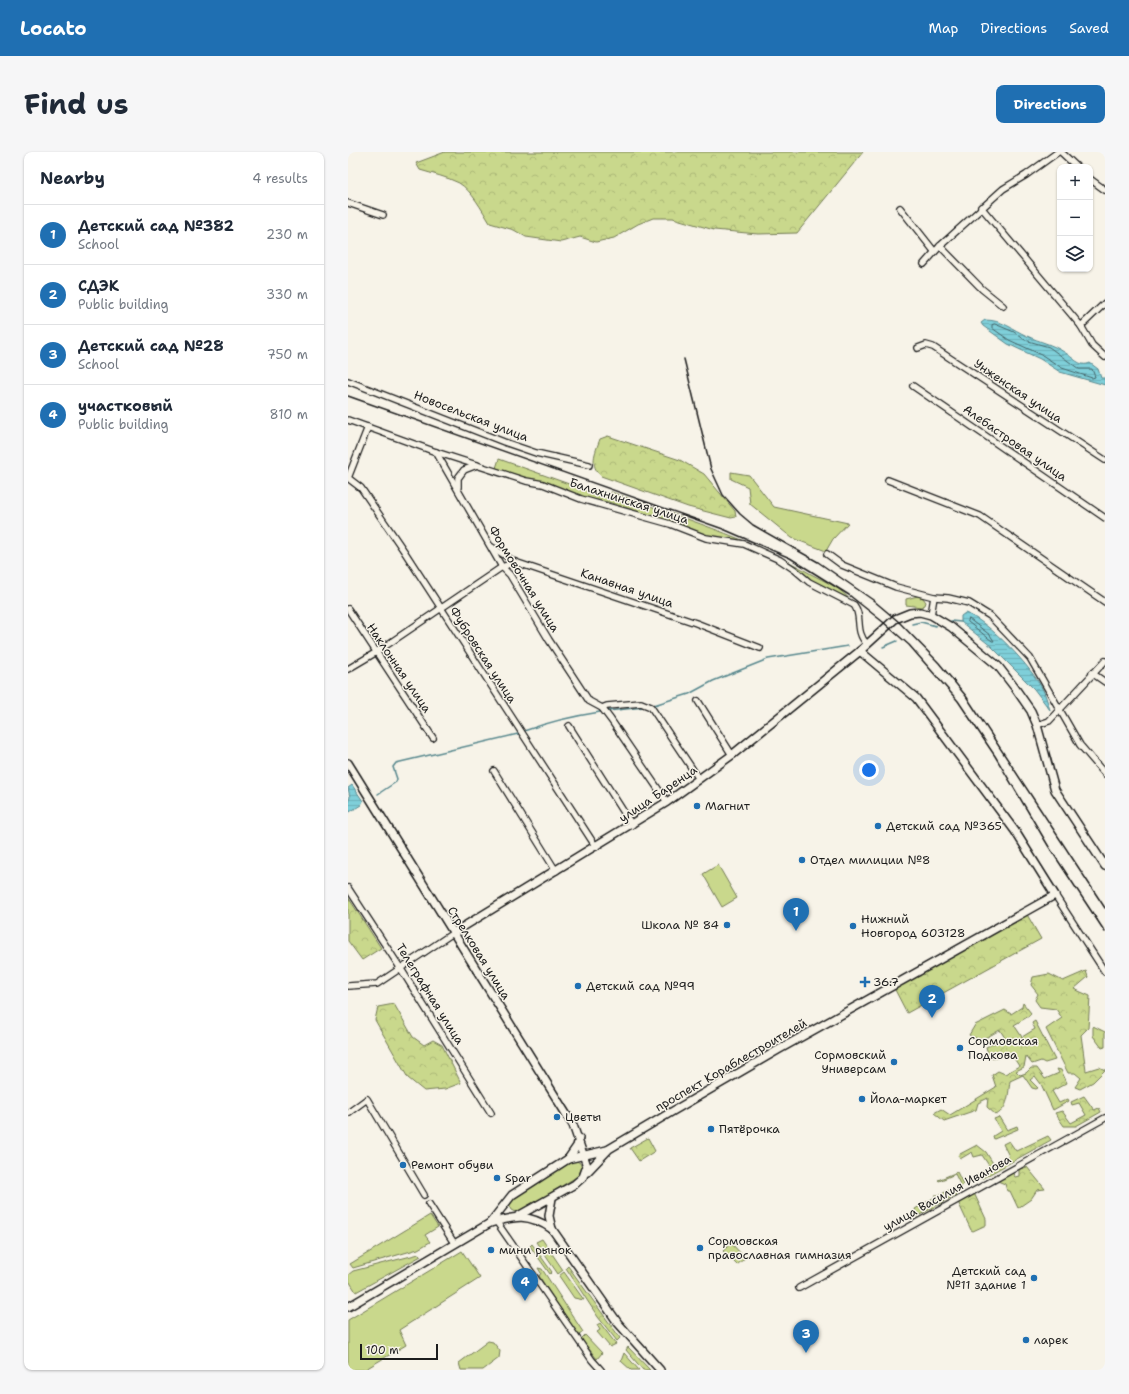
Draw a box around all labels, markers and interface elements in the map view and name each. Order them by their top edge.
text: Locato [20,16,87,41]
text: Map [929,19,959,37]
text: Directions [981,19,1047,37]
text: Saved [1069,19,1109,37]
text: Find us [24,85,129,123]
button: Directions [996,85,1105,123]
map controls [1057,164,1093,272]
button: + [1057,164,1093,200]
text: Nearby [40,167,105,189]
text: 4 results [252,170,308,187]
button: − [1057,200,1093,236]
text: Детский сад №382 [78,216,234,236]
text: 1 [50,226,56,243]
text: 230 m [266,226,308,243]
text: School [78,236,119,253]
button: layers [1057,236,1093,272]
text: СДЭК [78,276,119,296]
text: 2 [48,286,58,303]
text: 330 m [266,286,308,303]
text: Public building [78,296,169,313]
text: Детский сад №28 [78,336,224,356]
text: 3 [48,346,58,363]
text: 750 m [267,346,308,363]
street label: Унженская улица [971,355,1066,427]
text: School [78,356,119,373]
street label: Новосельская улица [412,387,531,445]
text: участковый [78,396,173,416]
street label: Алебастровая улица [960,401,1071,485]
text: 4 [48,406,58,423]
text: 810 m [270,406,308,423]
text: Public building [78,416,169,433]
street label: Балахнинская улица [568,474,691,528]
street label: Формовочная улица [485,523,564,636]
street label: Канавная улица [578,565,676,612]
street label: Фубровская улица [446,604,520,707]
street label: Наклонная улица [363,620,435,716]
your location [859,760,879,780]
street label: улица Баренца [616,762,701,826]
place label: Магнит [705,798,751,814]
marker: Магнит [692,801,702,811]
place label: Детский сад №365 [886,818,1002,834]
marker: Детский сад №365 [873,821,883,831]
place label: Отдел милиции №8 [810,852,930,868]
marker: Отдел милиции №8 [797,855,807,865]
pin: 1 [783,898,809,931]
street label: Стрелковая улица [444,903,514,1003]
place label: Нижний Новгород 603128 [861,911,965,941]
place label: Школа № 84 [641,917,719,933]
marker: Школа № 84 [722,920,732,930]
marker: Нижний Новгород 603128 [848,921,858,931]
street label: Телеграфная улица [392,941,468,1048]
place label: 36.7 [873,974,899,990]
marker: 36.7 [860,977,870,987]
place label: Детский сад №99 [586,978,695,994]
marker: Детский сад №99 [573,981,583,991]
pin: 2 [919,985,945,1018]
street label: проспект Кораблестроителей [652,1015,810,1115]
place label: Сормовская Подкова [968,1033,1038,1063]
marker: Сормовская Подкова [955,1043,965,1053]
place label: Сормовский Универсам [814,1047,886,1077]
marker: Сормовский Универсам [889,1057,899,1067]
place label: Йола-маркет [870,1091,948,1107]
marker: Йола-маркет [857,1094,867,1104]
place label: Цветы [565,1109,601,1125]
marker: Цветы [552,1112,562,1122]
place label: Пятёрочка [719,1121,780,1137]
marker: Пятёрочка [706,1124,716,1134]
street label: улица Василия Иванова [880,1151,1014,1235]
place label: Ремонт обуви [411,1157,494,1173]
marker: Ремонт обуви [398,1160,408,1170]
place label: Spar [505,1170,531,1186]
marker: Spar [492,1173,502,1183]
place label: Сормовская православная гимназия [708,1233,852,1263]
place label: мини рынок [499,1242,572,1258]
marker: Сормовская православная гимназия [695,1243,705,1253]
marker: мини рынок [486,1245,496,1255]
place label: Детский сад №11 здание 1 [946,1263,1026,1293]
pin: 4 [512,1268,538,1301]
marker: Детский сад №11 здание 1 [1029,1273,1039,1283]
pin: 3 [793,1320,819,1353]
place label: ларек [1034,1332,1069,1348]
marker: ларек [1021,1335,1031,1345]
scale bar [360,1342,438,1361]
text: 100 m [366,1343,399,1358]

